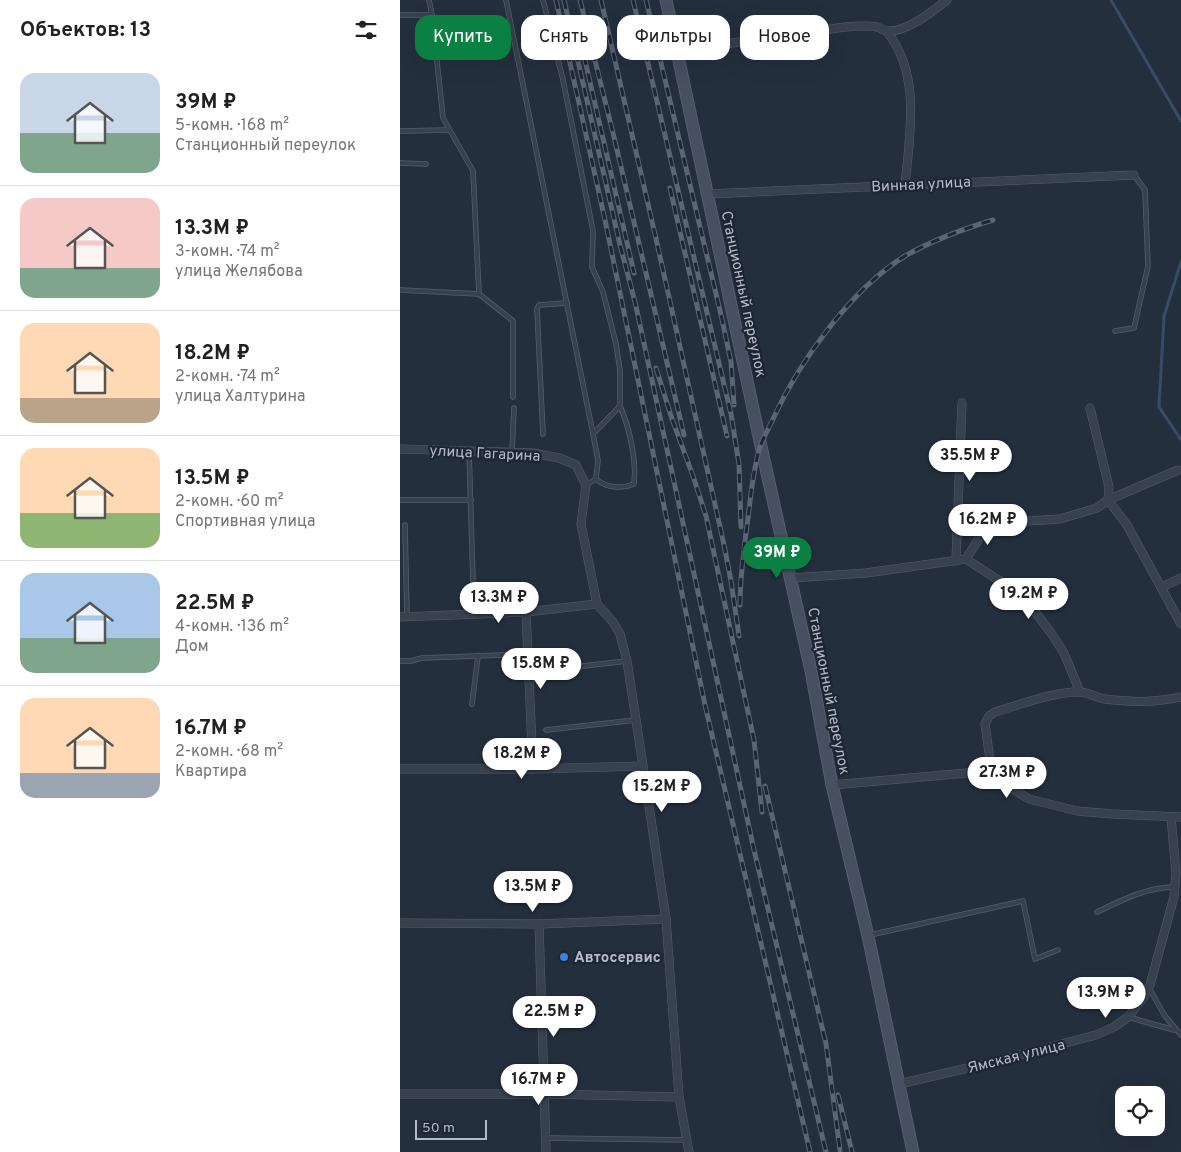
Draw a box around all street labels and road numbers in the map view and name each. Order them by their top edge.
street label: Винная улица [871,173,971,198]
street label: Станционный переулок [716,209,769,379]
street label: улица Гагарина [429,442,541,467]
street label: Станционный переулок [802,606,853,776]
street label: Ямская улица [965,1036,1067,1079]

